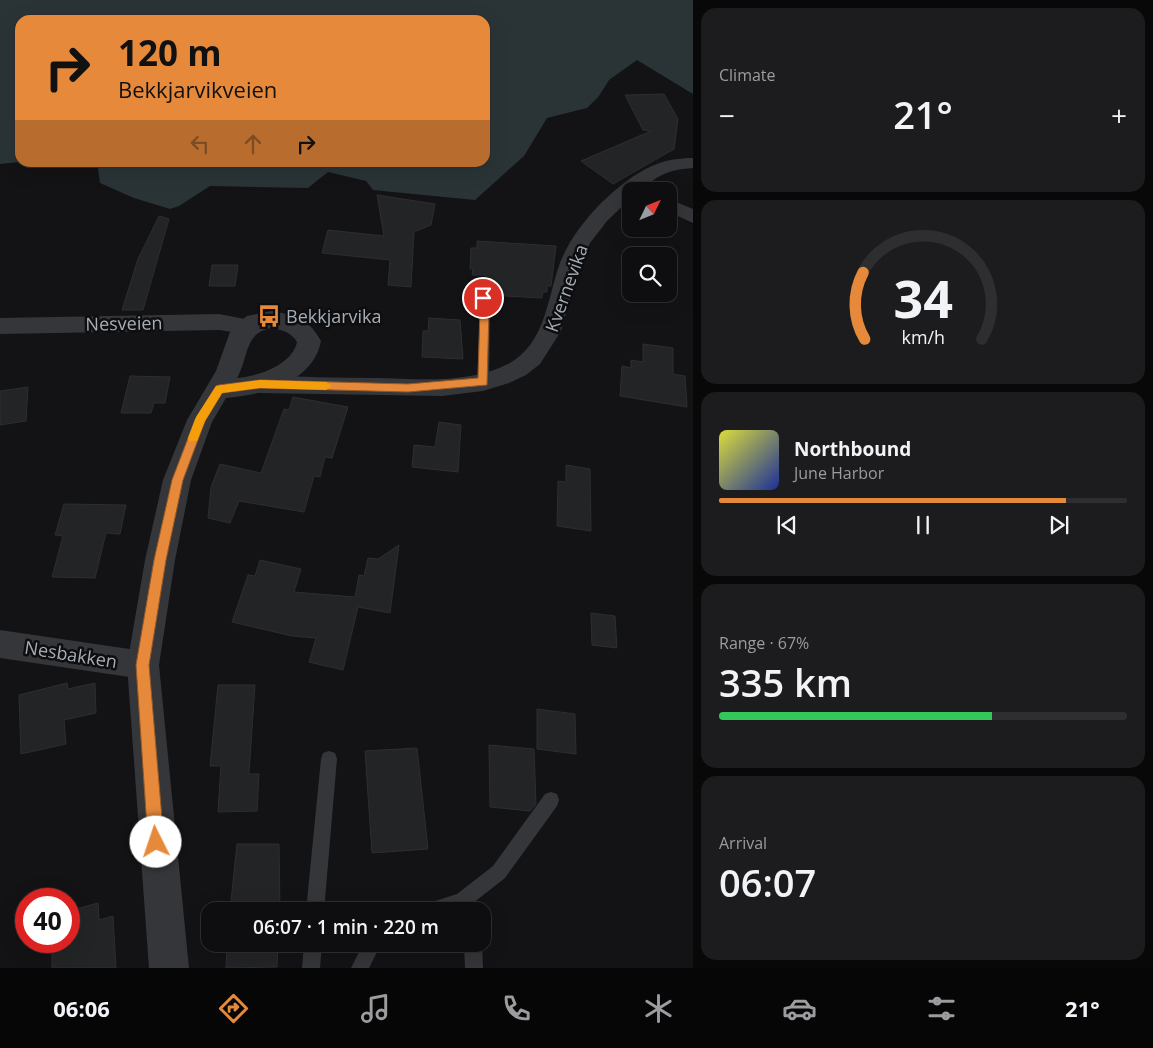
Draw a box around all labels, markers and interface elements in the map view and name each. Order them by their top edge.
text: 120 m [118,29,222,76]
icon: right [35,35,100,100]
text: Climate [719,64,776,86]
text: Bekkjarvikveien [118,74,277,104]
text: 21° [893,88,953,140]
text: − [719,96,735,134]
text: + [1111,96,1127,134]
icon: left [186,130,214,158]
icon: ahead [239,130,267,158]
icon: right [292,130,320,158]
north arrow [622,182,678,238]
map controls [622,182,677,302]
street label: Kvernevika [539,241,593,335]
button: search [622,247,677,302]
text: 34 [893,262,953,333]
pin [462,277,504,319]
icon: arrive [469,284,497,312]
bus stop icon: Bekkjarvika [256,303,282,329]
place label: Bekkjarvika [286,304,382,328]
street label: Nesveien [85,310,163,336]
text: km/h [901,325,945,349]
text: Northbound [794,436,911,462]
text: June Harbor [794,462,884,484]
icon: previous [773,511,801,539]
icon: pause [909,511,937,539]
icon: next [1045,511,1073,539]
text: Range · 67% [719,632,809,654]
street label: Nesbakken [23,635,119,673]
text: 335 km [719,656,852,708]
position arrow [129,815,181,867]
text: Arrival [719,832,767,854]
text: 06:07 [719,856,816,908]
speed limit sign: 40 [15,888,80,953]
text: 06:07 · 1 min · 220 m [253,914,439,940]
icon: directions [216,991,251,1026]
icon: music [358,991,393,1026]
icon: phone [499,991,534,1026]
icon: climate [641,991,676,1026]
icon: car [782,991,817,1026]
icon: filters [924,991,959,1026]
text: 06:06 [53,993,110,1023]
text: 21° [1065,993,1100,1023]

